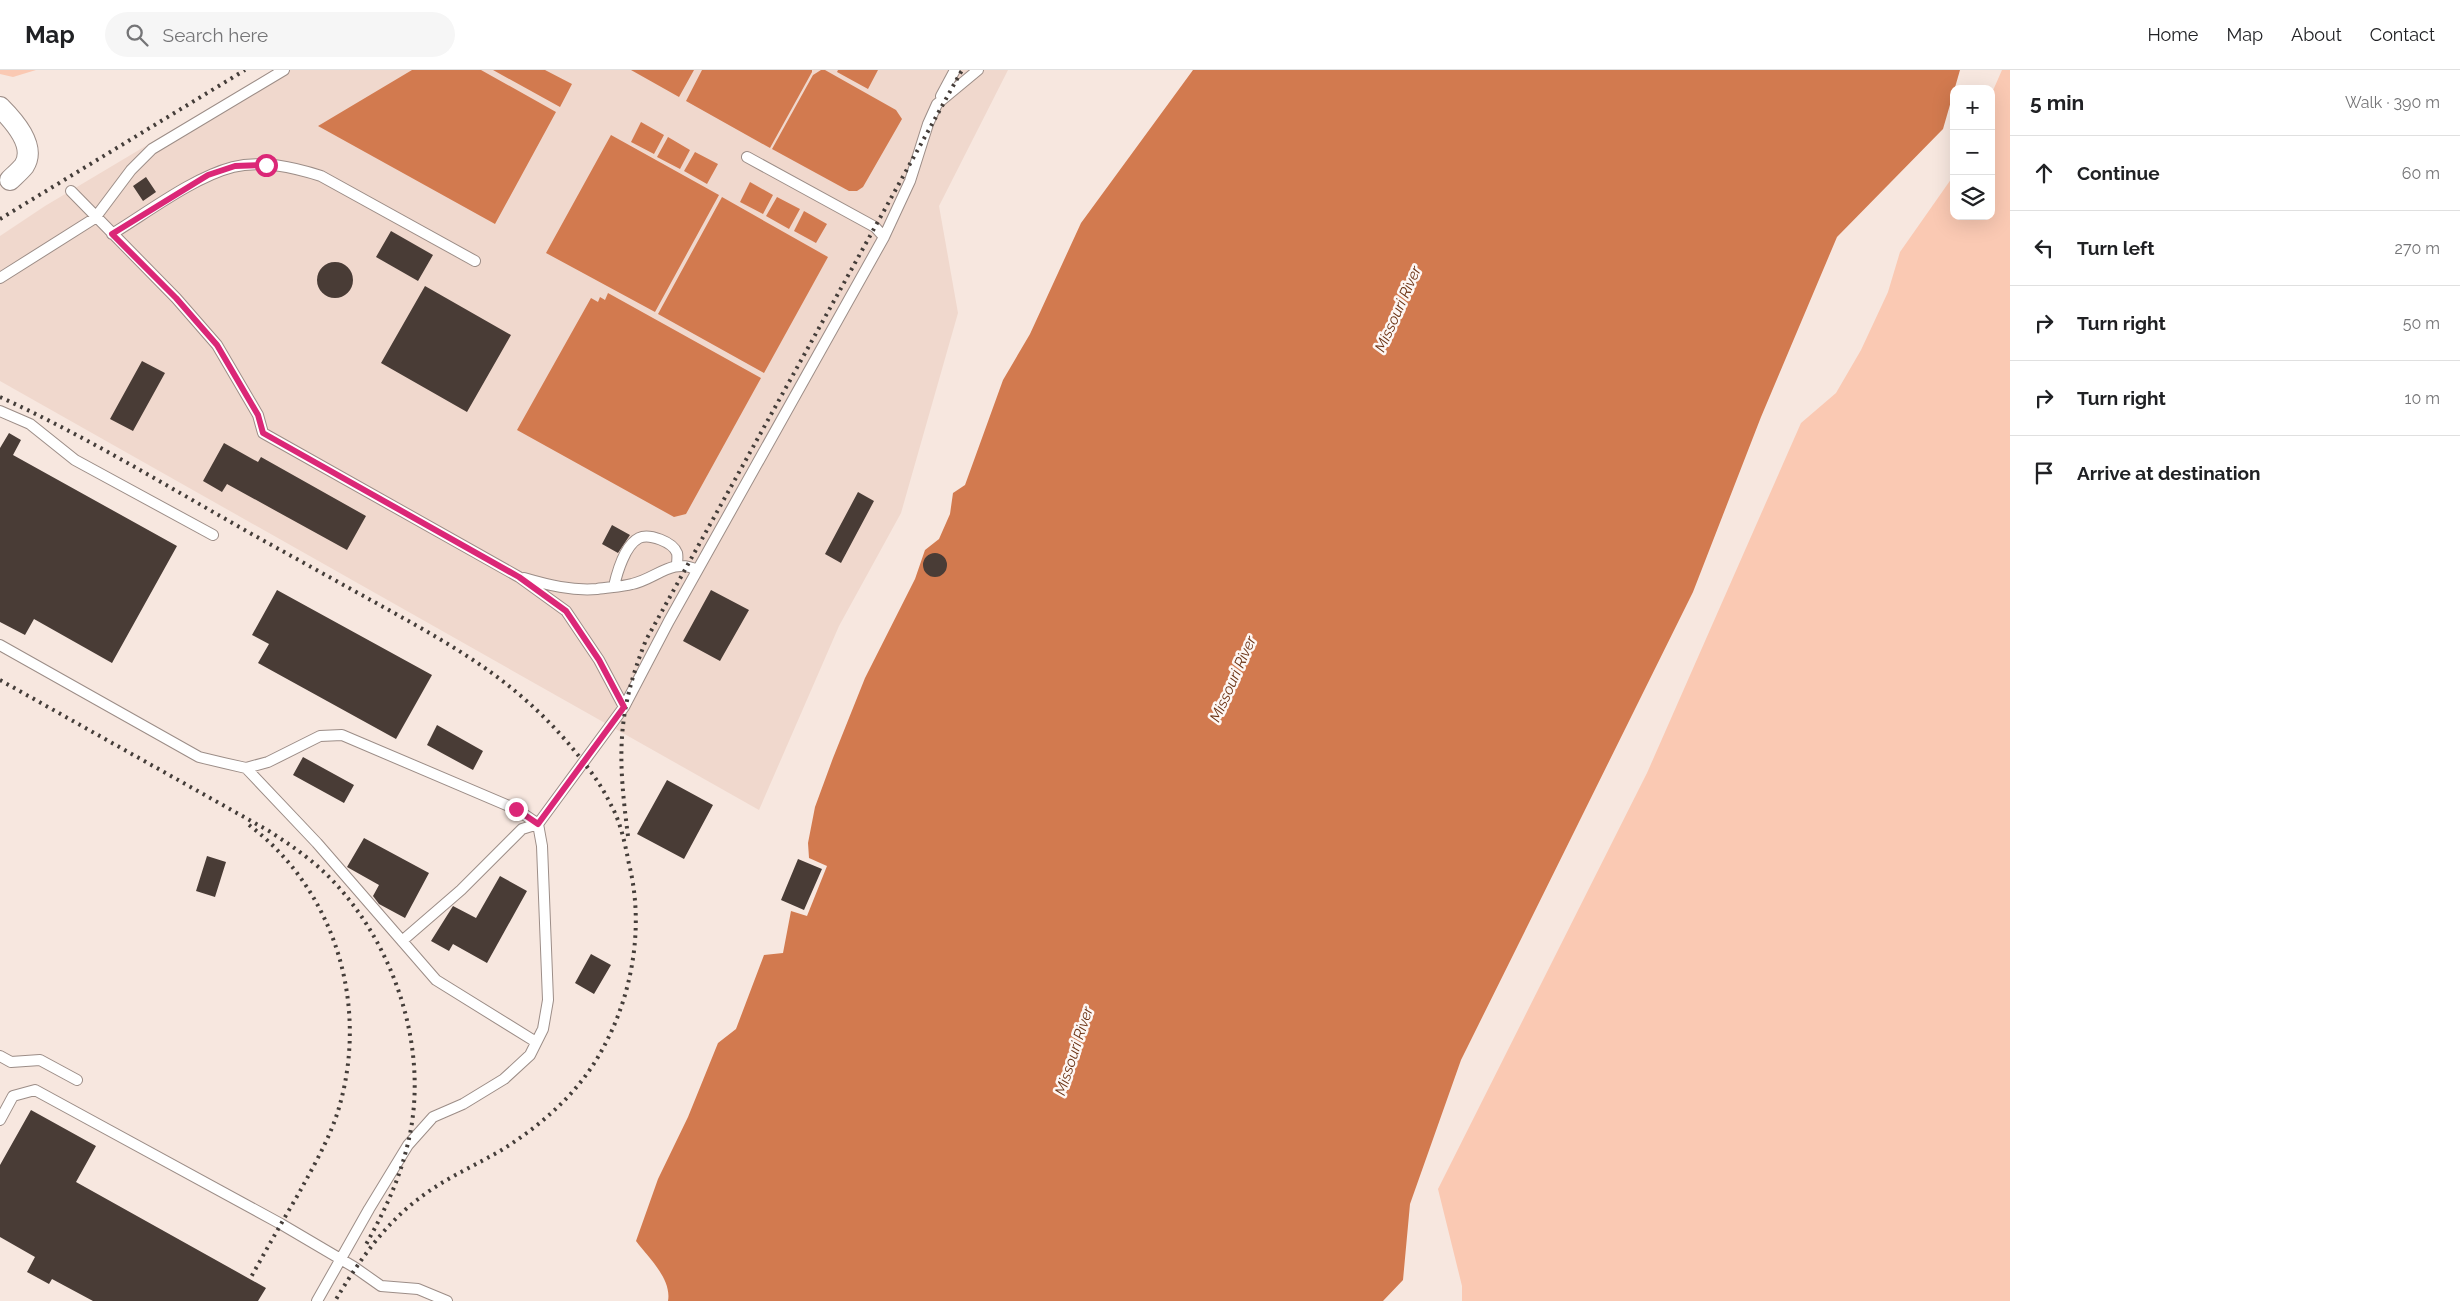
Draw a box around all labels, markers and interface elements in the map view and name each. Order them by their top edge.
search box [105,12,455,57]
text: Map [25,20,75,49]
icon: search [123,21,151,49]
text: Search here [163,24,268,46]
text: Home [2147,24,2198,45]
text: Map [2226,24,2263,45]
text: About [2291,24,2342,45]
text: Contact [2370,24,2435,45]
map controls [1950,85,1995,220]
button: + [1950,85,1995,130]
text: 5 min [2030,90,2084,115]
text: Walk · 390 m [2345,93,2440,112]
button: − [1950,130,1995,175]
route start [255,154,278,177]
icon: ahead [2030,159,2058,187]
text: Continue [2077,162,2160,184]
text: 60 m [2402,164,2440,183]
button: layers [1950,175,1995,220]
icon: left [2030,234,2058,262]
text: Turn left [2077,237,2154,259]
text: 270 m [2395,239,2440,258]
water label: Missouri River [1371,263,1425,355]
icon: right [2030,309,2058,337]
text: Turn right [2077,312,2166,334]
text: 50 m [2403,314,2440,333]
icon: right [2030,384,2058,412]
text: Turn right [2077,387,2166,409]
text: 10 m [2405,389,2440,408]
icon: arrive [2030,459,2058,487]
text: Arrive at destination [2077,462,2261,484]
water label: Missouri River [1206,633,1260,725]
route end [505,798,528,821]
water label: Missouri River [1051,1004,1097,1098]

